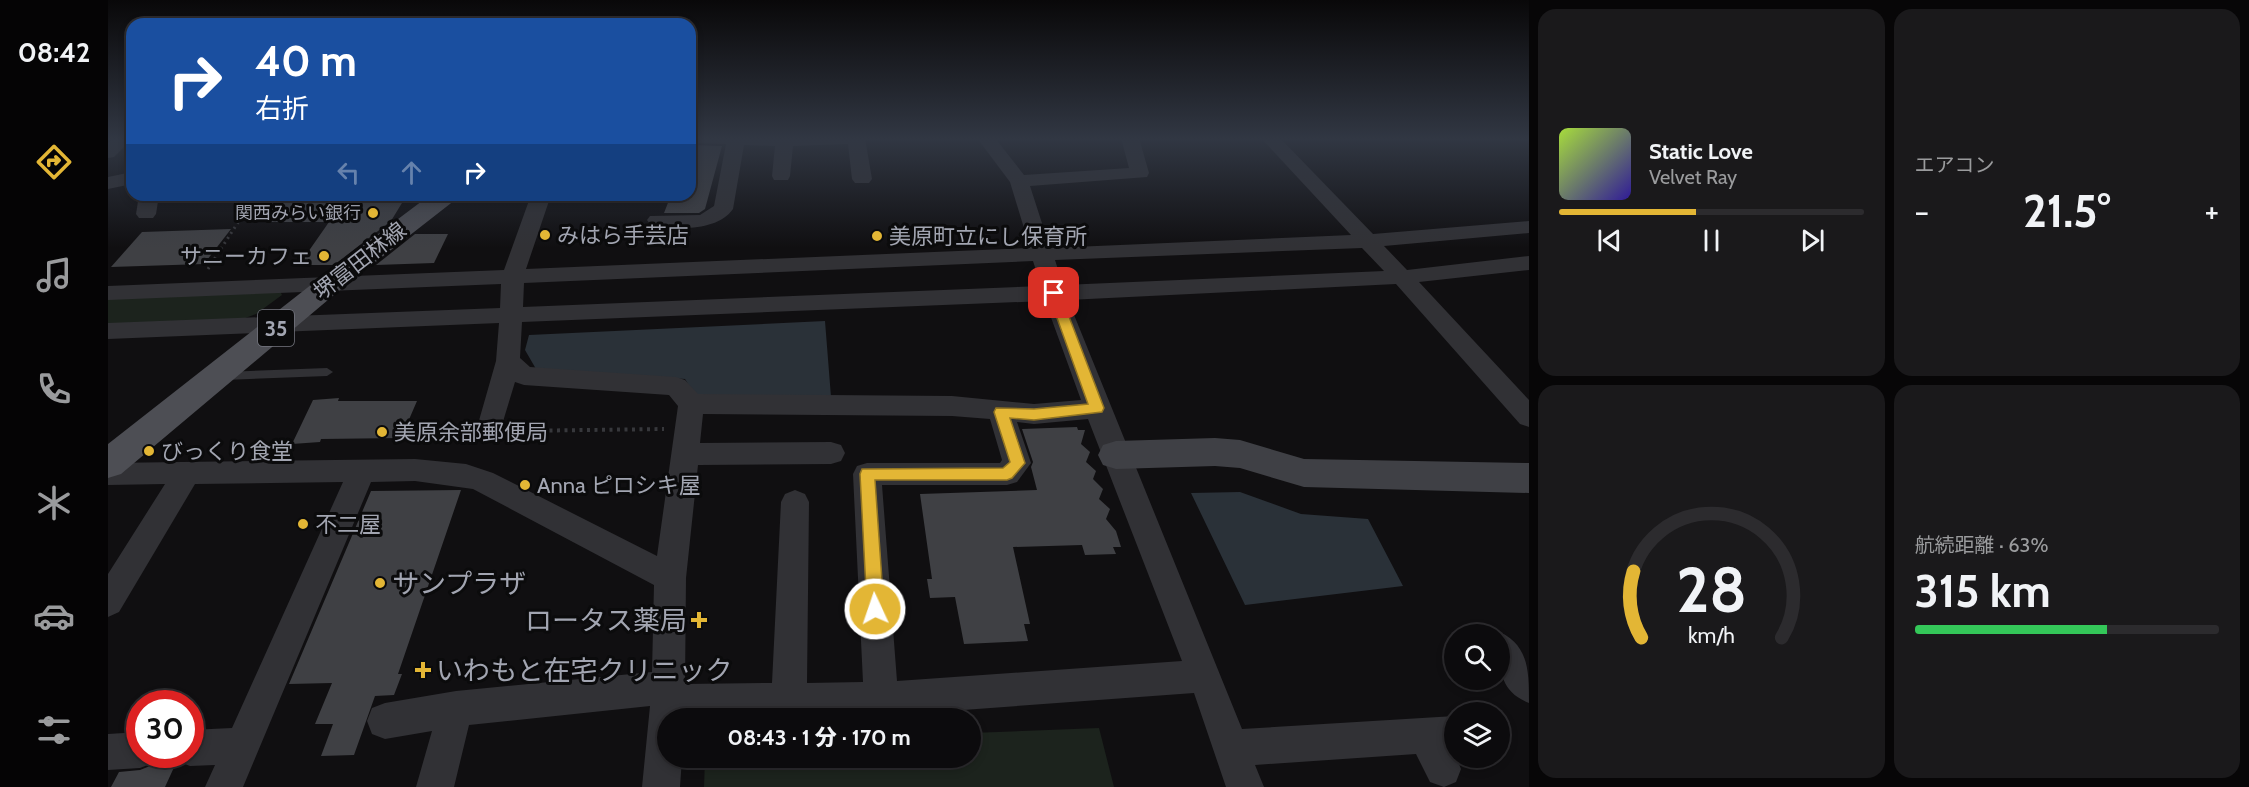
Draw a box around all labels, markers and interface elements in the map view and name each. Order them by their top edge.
text: 40 m [255,35,357,87]
text: 08:42 [18,36,90,69]
icon: right [156,42,234,120]
text: 右折 [255,92,309,125]
text: Static Love [1649,138,1753,165]
icon: directions [33,141,75,183]
text: エアコン [1915,153,1995,177]
icon: left [332,156,365,189]
icon: ahead [395,156,428,189]
icon: right [458,156,491,189]
text: Velvet Ray [1649,165,1737,189]
text: 21.5° [2023,184,2111,238]
text: − [1915,191,1929,231]
text: + [2204,191,2219,231]
place label: 関西みらい銀行 [235,202,361,224]
marker: 関西みらい銀行 [366,206,380,220]
street label: 堺富田林線 [308,216,412,306]
place label: みはら手芸店 [557,222,689,249]
place label: 美原町立にし保育所 [889,223,1087,250]
icon: previous [1593,224,1626,257]
icon: pause [1695,224,1728,257]
icon: next [1796,224,1829,257]
marker: みはら手芸店 [538,228,552,242]
marker: 美原町立にし保育所 [870,229,884,243]
place label: サニーカフェ [180,243,312,270]
marker: サニーカフェ [317,249,331,263]
icon: music [33,254,75,296]
pin [1028,267,1079,318]
icon: arrive [1037,276,1070,309]
road number: 35 [258,310,294,346]
icon: phone [33,368,75,410]
place label: 美原余部郵便局 [394,419,548,446]
marker: 美原余部郵便局 [375,425,389,439]
place label: びっくり食堂 [161,438,293,465]
marker: びっくり食堂 [142,444,156,458]
place label: Anna ピロシキ屋 [537,472,701,499]
marker: Anna ピロシキ屋 [518,478,532,492]
icon: climate [33,482,75,524]
place label: 不二屋 [315,511,381,538]
marker: 不二屋 [296,517,310,531]
text: 航続距離 · 63% [1915,533,2048,557]
text: 28 [1676,552,1747,628]
text: 315 km [1915,564,2051,618]
place label: サンプラザ [392,567,526,600]
marker: サンプラザ [373,576,387,590]
position arrow [843,577,907,641]
icon: car [33,595,75,637]
place label: ロータス薬局 [525,604,687,637]
marker: ロータス薬局 [692,613,706,627]
text: km/h [1688,623,1735,649]
map controls [1444,624,1510,768]
button: search [1444,624,1510,690]
place label: いわもと在宅クリニック [436,654,732,687]
marker: いわもと在宅クリニック [414,661,432,679]
speed limit sign: 30 [126,690,204,768]
button: layers [1444,702,1510,768]
icon: filters [33,709,75,751]
text: 08:43 · 1 分 · 170 m [727,724,911,751]

